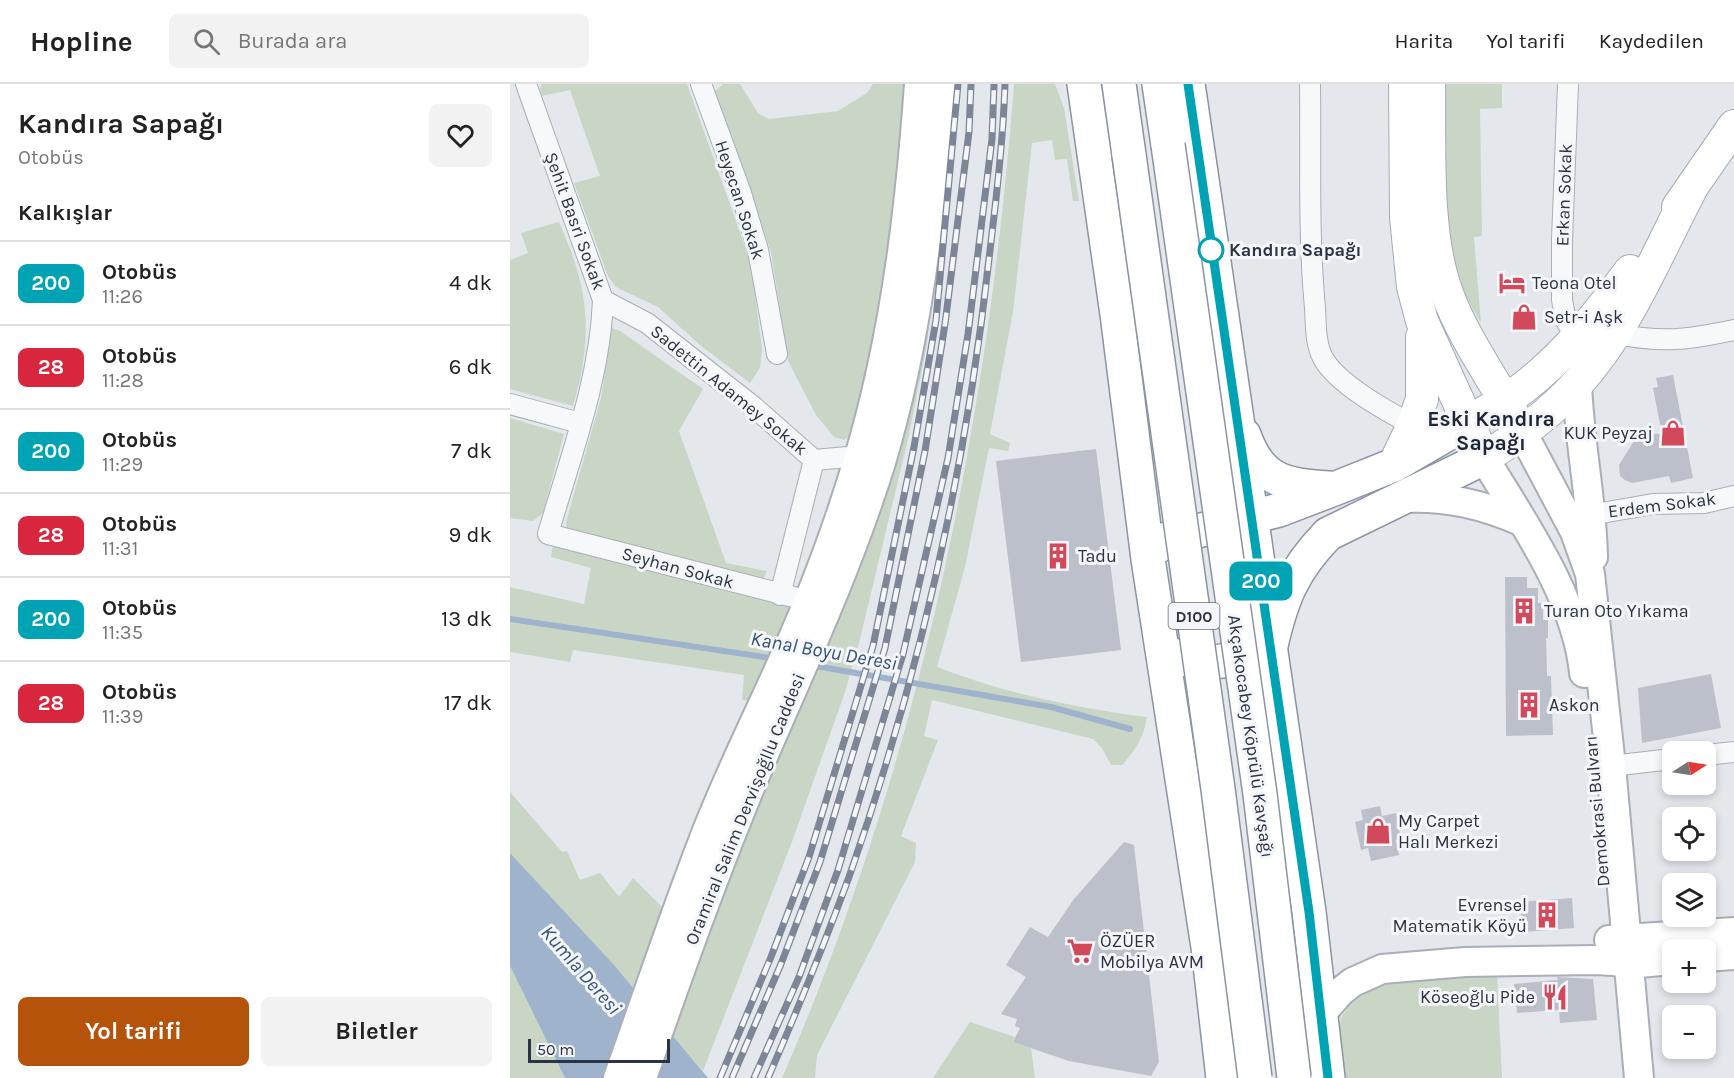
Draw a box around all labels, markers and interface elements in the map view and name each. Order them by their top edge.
search box [169,14,589,68]
text: Hopline [30,25,133,58]
icon: search [190,25,223,58]
text: Burada ara [238,28,347,54]
text: Harita [1394,29,1453,53]
text: Yol tarifi [1486,29,1566,53]
text: Kaydedilen [1599,29,1704,53]
button: heart [429,104,492,167]
text: Kandıra Sapağı [18,107,224,140]
street label: Heyecan Sokak [710,138,770,262]
street label: Erkan Sokak [1551,143,1577,247]
text: Otobüs [18,146,84,169]
street label: Şehit Basri Sokak [540,149,610,293]
text: Kalkışlar [18,200,112,226]
marker: Kandıra Sapağı [1198,237,1224,263]
place label: Kandıra Sapağı [1229,239,1362,261]
text: Otobüs [102,259,177,285]
hotel icon: Teona Otel [1497,268,1527,298]
text: 4 dk [449,270,492,296]
text: 200 [31,271,71,295]
place label: Teona Otel [1532,272,1616,294]
text: 11:26 [102,285,143,308]
shop icon: Setr-i Aşk [1509,302,1539,332]
place label: Setr-i Aşk [1544,306,1623,328]
street label: Sadettin Adamey Sokak [646,320,812,460]
text: Otobüs [102,343,177,369]
text: 6 dk [449,354,492,380]
text: 28 [38,355,64,379]
text: 11:28 [102,369,144,392]
district label: Eski Kandıra Sapağı [1427,407,1555,455]
shop icon: KUK Peyzaj [1658,418,1688,448]
place label: KUK Peyzaj [1563,422,1653,444]
text: Otobüs [102,427,177,453]
text: 7 dk [451,438,492,464]
text: 200 [31,439,71,463]
text: 11:29 [102,453,143,476]
street label: Erdem Sokak [1607,487,1717,523]
text: Otobüs [102,511,177,537]
text: 9 dk [449,522,492,548]
text: 28 [38,523,64,547]
text: 11:31 [102,537,138,560]
building icon: Tadu [1043,541,1073,571]
street label: Seyhan Sokak [619,542,737,594]
place label: Tadu [1078,545,1117,567]
line badge: 200 [1226,562,1296,600]
text: 200 [1241,569,1281,593]
text: Otobüs [102,595,177,621]
building icon: Turan Oto Yıkama [1509,596,1539,626]
place label: Turan Oto Yıkama [1544,600,1689,622]
road number: D100 [1168,603,1220,629]
text: 13 dk [441,606,492,632]
text: 200 [31,607,71,631]
street label: Akçakocabey Köprülü Kavşağı [1223,613,1279,859]
text: 11:35 [102,621,143,644]
water label: Kanal Boyu Deresi [749,627,899,675]
street label: Oramiral Salim Dervişoğllu Caddesi [680,670,810,948]
text: Otobüs [102,679,177,705]
text: 17 dk [444,690,492,716]
building icon: Askon [1514,690,1544,720]
text: 28 [38,691,64,715]
place label: Askon [1549,694,1600,716]
text: 11:39 [102,705,143,728]
street label: Demokrasi Bulvarı [1579,735,1615,887]
north arrow [1662,741,1716,795]
map controls [1662,741,1716,1059]
button: locate [1662,807,1716,861]
place label: My Carpet Halı Merkezi [1398,810,1499,853]
shop icon: My Carpet Halı Merkezi [1363,816,1393,846]
button: layers [1662,873,1716,927]
place label: Evrensel Matematik Köyü [1392,894,1527,937]
building icon: Evrensel Matematik Köyü [1532,900,1562,930]
water label: Kumla Deresi [536,921,626,1019]
place label: ÖZÜER Mobilya AVM [1100,930,1204,973]
supermarket icon: ÖZÜER Mobilya AVM [1065,936,1095,966]
button: + [1662,939,1716,993]
restaurant icon: Köseoğlu Pide [1540,982,1570,1012]
place label: Köseoğlu Pide [1420,986,1535,1008]
button: Yol tarifi [18,997,249,1066]
button: Biletler [261,997,492,1066]
button: − [1662,1005,1716,1059]
scale bar [528,1036,670,1064]
text: 50 m [537,1040,574,1059]

